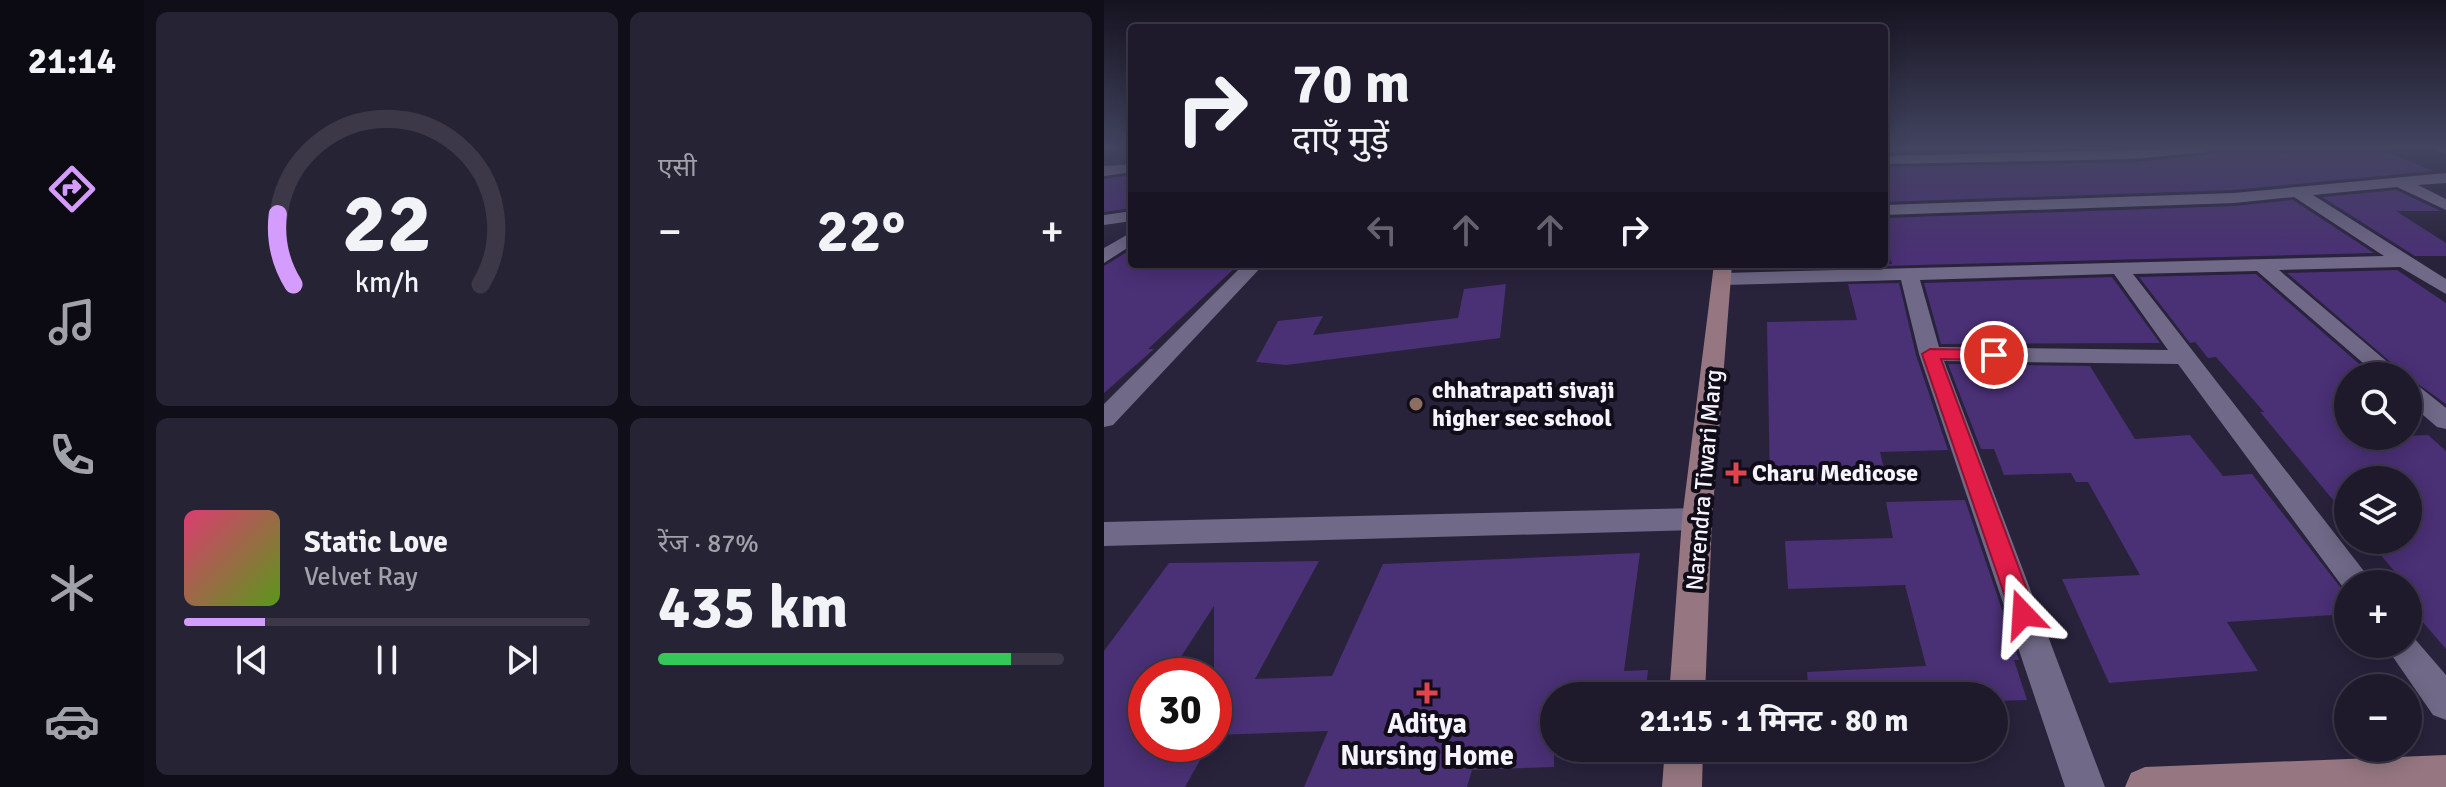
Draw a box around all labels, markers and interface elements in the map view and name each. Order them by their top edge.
text: 21:14 [28,39,116,84]
text: 70 m [1292,49,1410,118]
icon: right [1160,56,1264,160]
text: दाएँ मुड़ें [1292,118,1389,163]
text: एसी [658,152,697,184]
icon: directions [44,161,100,217]
text: 22 [342,172,432,274]
text: 22° [817,195,905,269]
text: − [658,205,682,259]
text: + [1040,205,1064,259]
icon: left [1360,208,1404,252]
icon: ahead [1444,208,1488,252]
icon: ahead [1528,208,1572,252]
icon: right [1612,208,1656,252]
text: km/h [355,265,419,300]
icon: music [44,294,100,350]
pin [1960,321,2028,389]
icon: arrive [1972,333,2016,377]
map controls [2334,362,2422,762]
button: search [2334,362,2422,450]
street label: Narendra Tiwari Marg [1679,368,1729,592]
place label: chhatrapati sivaji higher sec school [1432,375,1615,433]
marker: chhatrapati sivaji higher sec school [1407,395,1425,413]
icon: phone [44,427,100,483]
place label: Charu Medicose [1752,458,1918,488]
marker: Charu Medicose [1727,464,1745,482]
button: layers [2334,466,2422,554]
text: Static Love [304,524,448,561]
text: रेंज · 87% [658,528,759,560]
icon: climate [44,560,100,616]
text: Velvet Ray [304,561,418,593]
button: + [2334,570,2422,658]
text: 435 km [658,571,848,645]
position arrow [1981,572,2065,656]
icon: previous [230,638,274,682]
icon: pause [365,638,409,682]
icon: next [500,638,544,682]
speed limit sign: 30 [1128,658,1232,762]
button: − [2334,674,2422,762]
marker: Aditya Nursing Home [1416,682,1438,704]
icon: car [44,693,100,749]
text: 21:15 · 1 मिनट · 80 m [1640,703,1908,740]
place label: Aditya Nursing Home [1340,707,1514,773]

